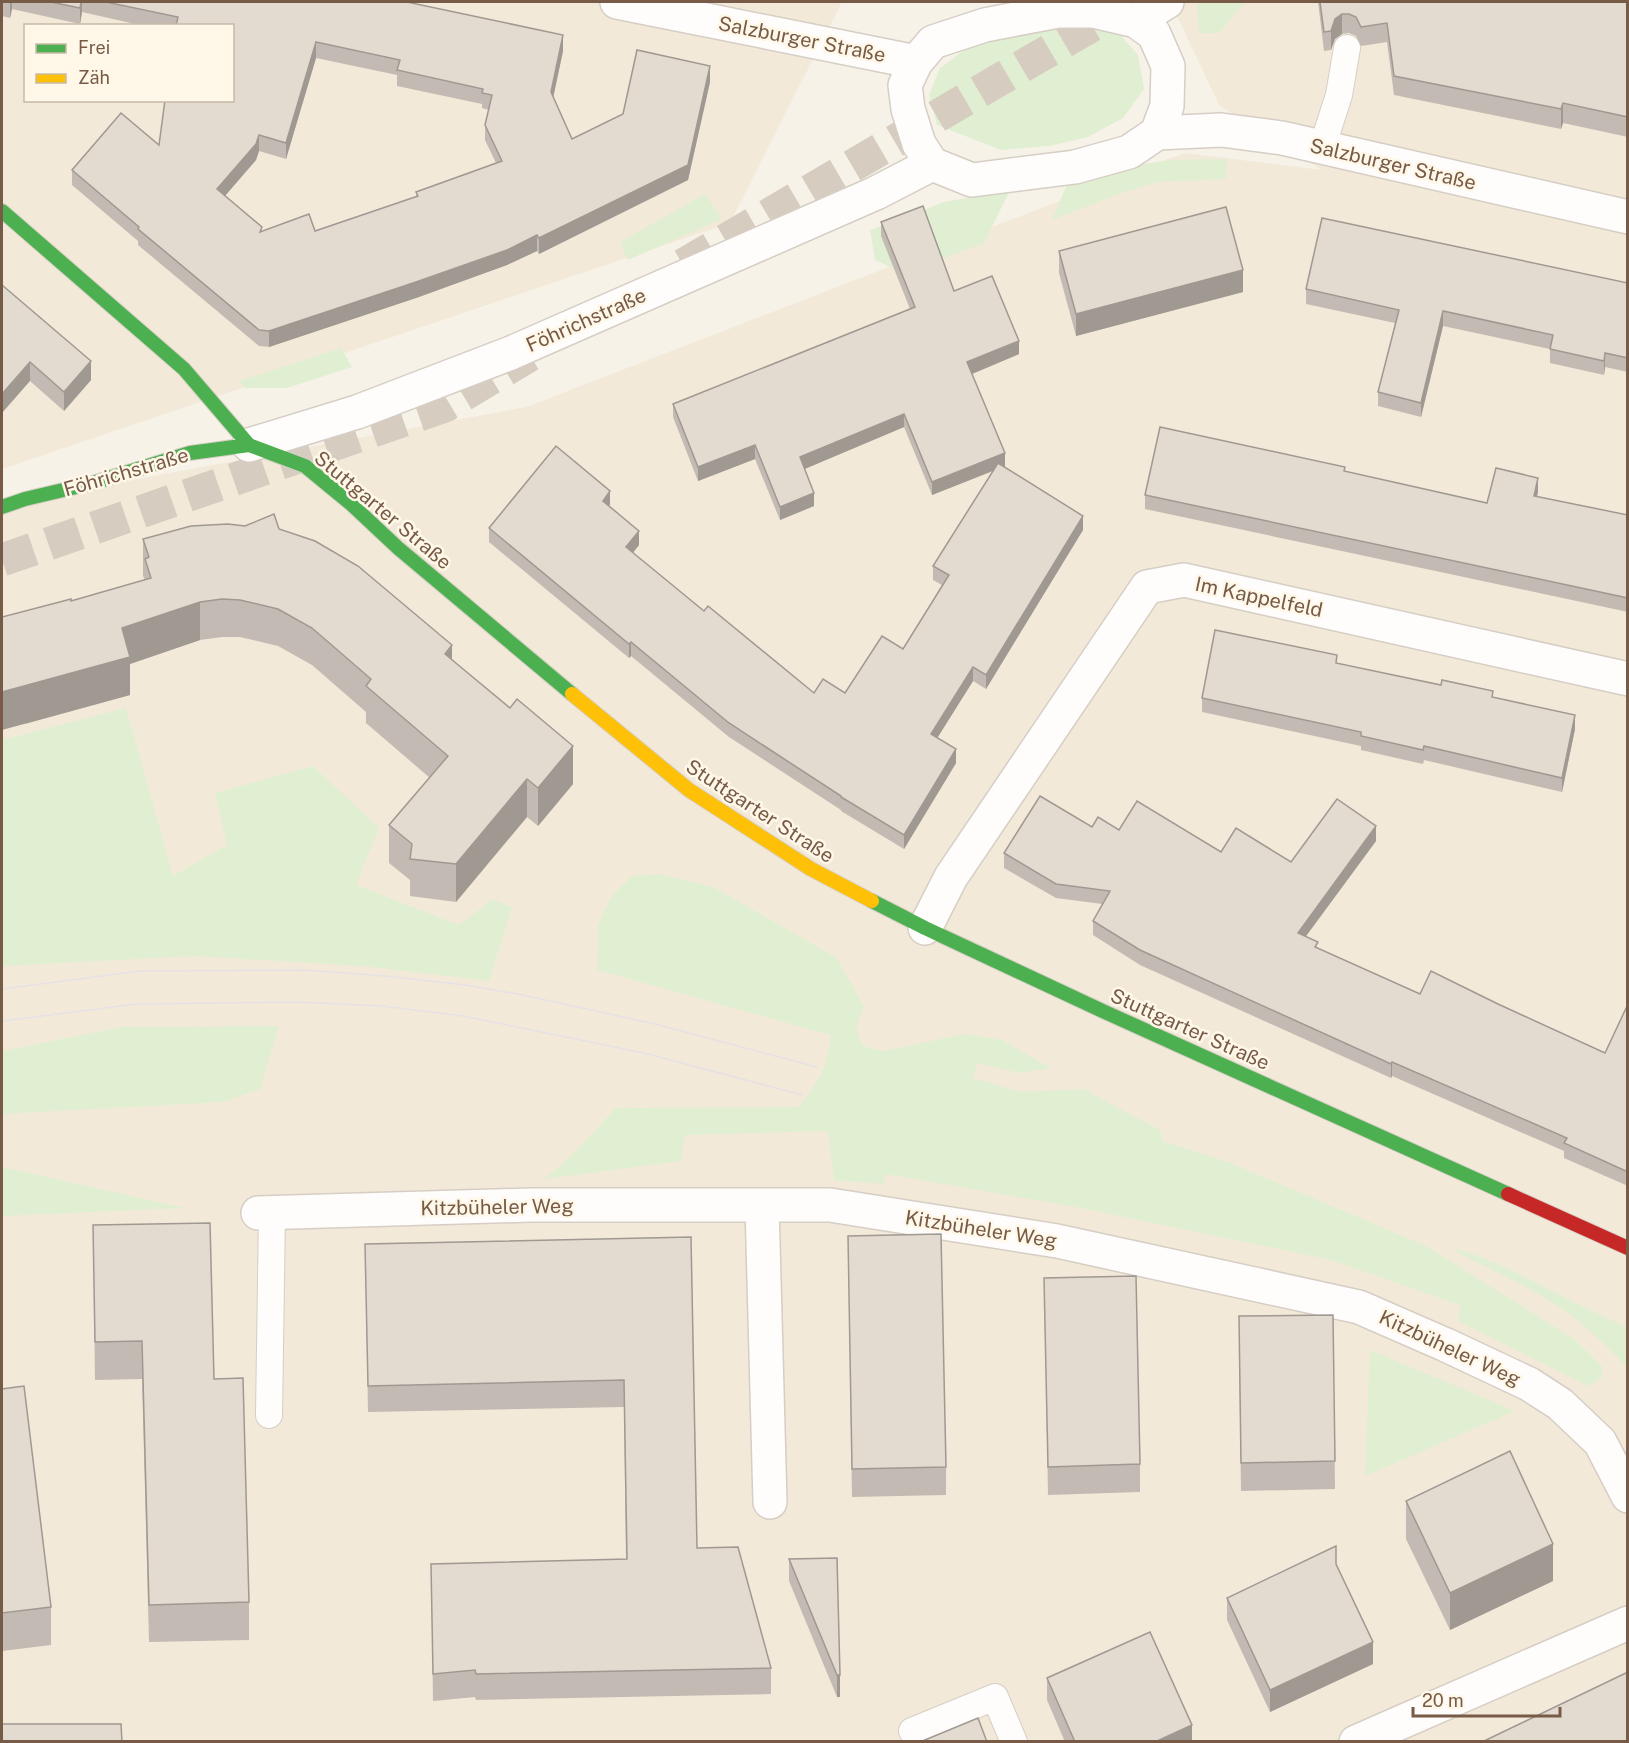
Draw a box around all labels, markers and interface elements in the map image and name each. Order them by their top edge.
street label: Salzburger Straße [716,11,888,67]
legend [24,24,234,102]
text: Frei [78,37,110,58]
text: Zäh [78,67,110,88]
street label: Salzburger Straße [1308,133,1478,195]
street label: Föhrichstraße [522,283,650,357]
street label: Föhrichstraße [61,443,191,501]
street label: Stuttgarter Straße [309,446,457,574]
street label: Im Kappelfeld [1193,572,1325,622]
street label: Stuttgarter Straße [681,754,839,868]
street label: Stuttgarter Straße [1107,983,1273,1075]
street label: Kitzbüheler Weg [420,1194,574,1220]
street label: Kitzbüheler Weg [903,1205,1059,1253]
street label: Kitzbüheler Weg [1375,1305,1525,1391]
scale bar [1413,1680,1560,1718]
text: 20 m [1422,1690,1464,1711]

